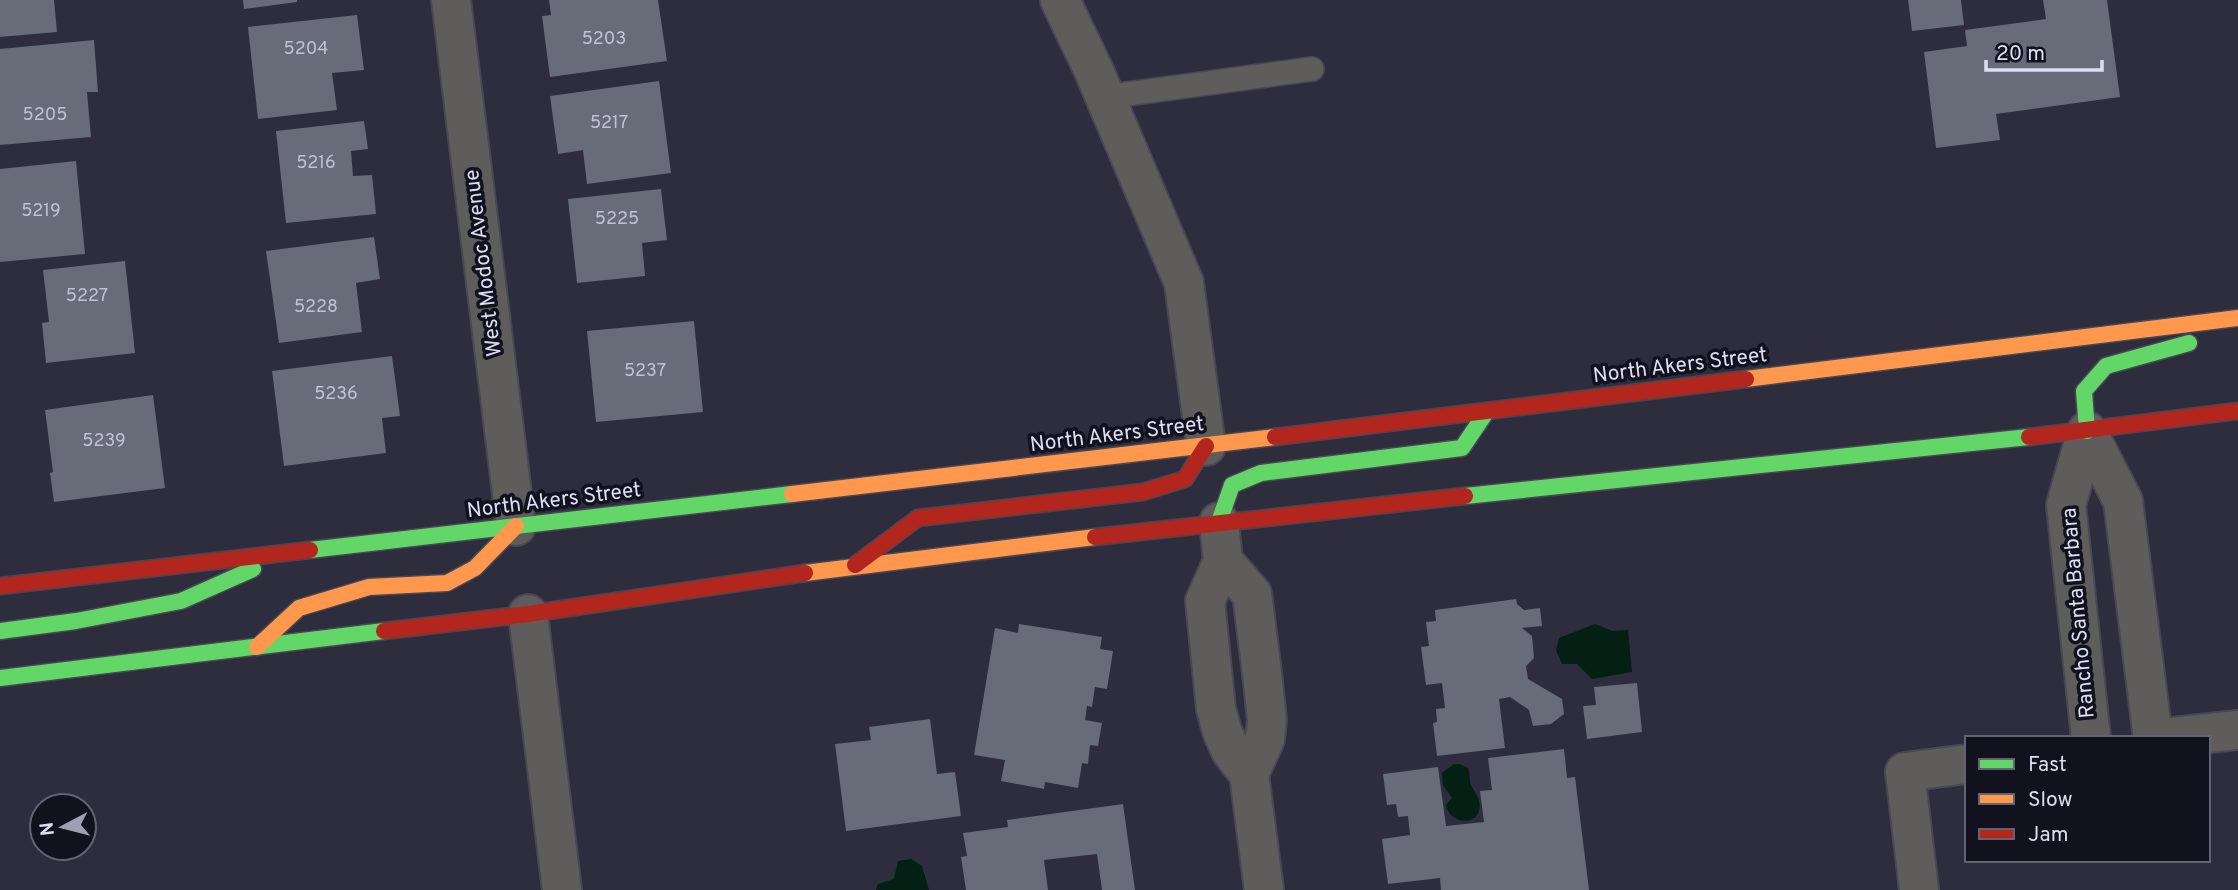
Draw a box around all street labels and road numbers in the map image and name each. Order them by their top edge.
street label: West Modoc Avenue [459,168,509,358]
street label: North Akers Street [1591,342,1769,390]
street label: North Akers Street [1028,411,1206,459]
street label: North Akers Street [465,477,643,525]
street label: Rancho Santa Barbara [2056,507,2102,719]

